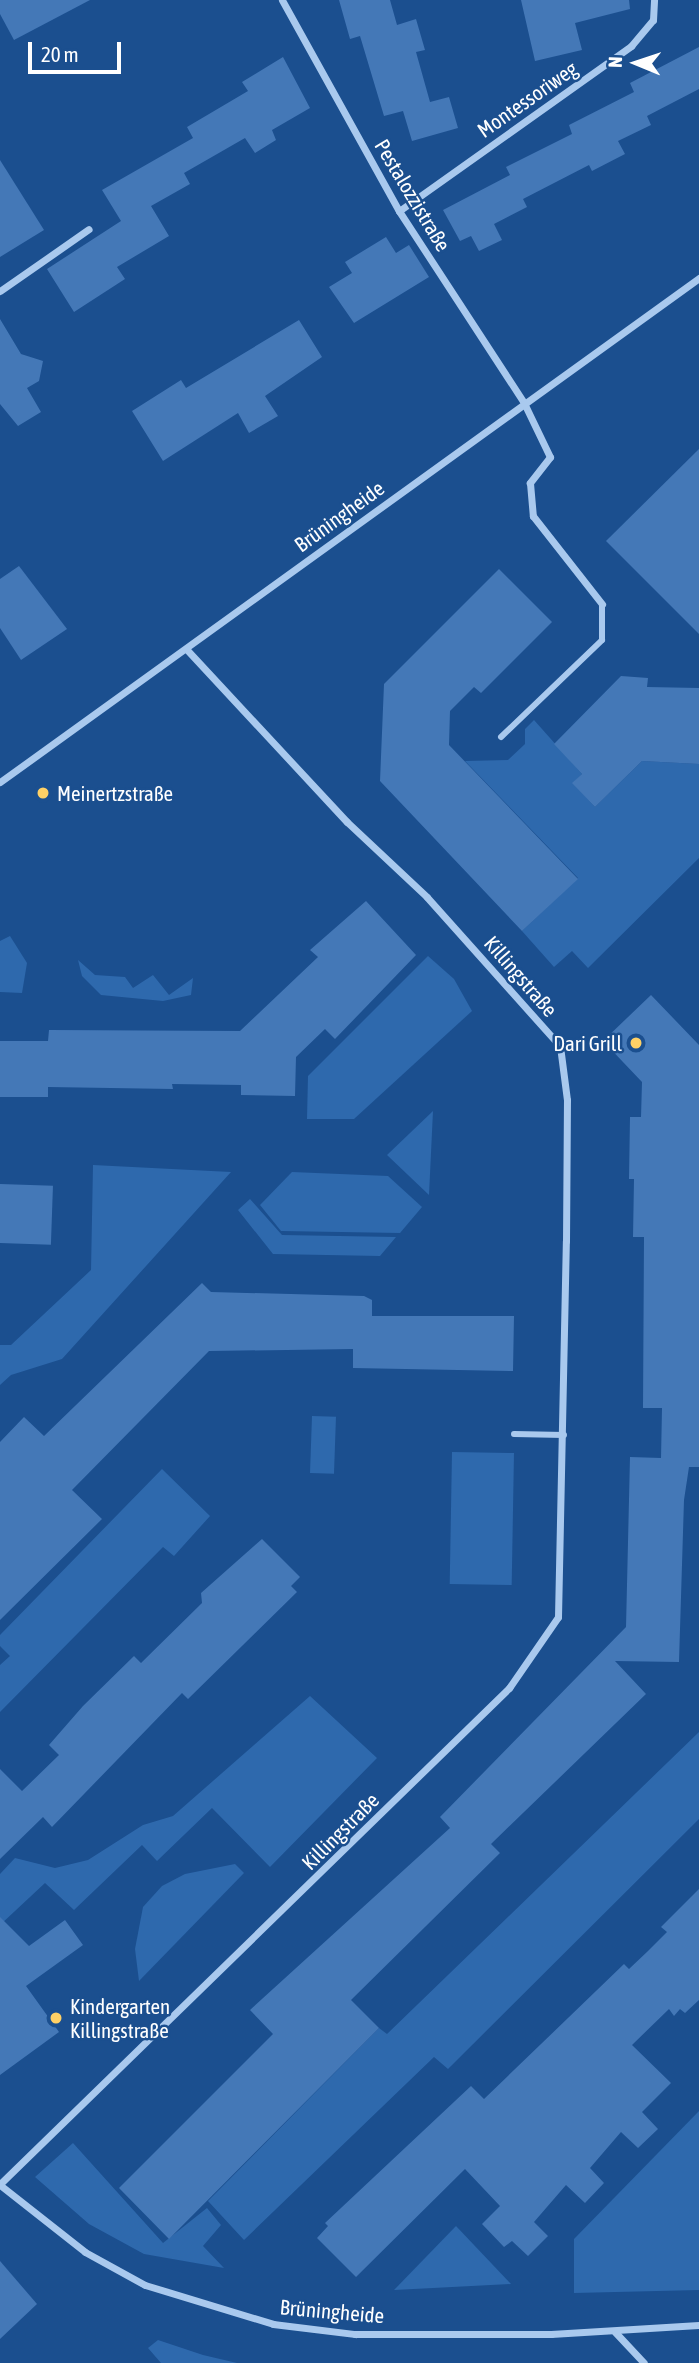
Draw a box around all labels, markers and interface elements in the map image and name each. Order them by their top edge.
scale bar [32,28,124,72]
north arrow [601,28,671,98]
text: 20 m [41,42,79,66]
street label: Montessoriweg [472,55,582,143]
text: N [604,56,626,68]
street label: Pestalozzistraße [370,134,456,256]
street label: Brüningheide [289,475,389,557]
place label: Meinertzstraße [57,780,173,806]
marker: Meinertzstraße [35,785,51,801]
street label: Killingstraße [479,930,563,1022]
place label: Dari Grill [553,1030,622,1056]
marker: Dari Grill [628,1035,644,1051]
street label: Killingstraße [296,1787,384,1875]
place label: Kindergarten Killingstraße [70,1993,170,2043]
marker: Kindergarten Killingstraße [48,2010,64,2026]
street label: Brüningheide [279,2294,385,2328]

